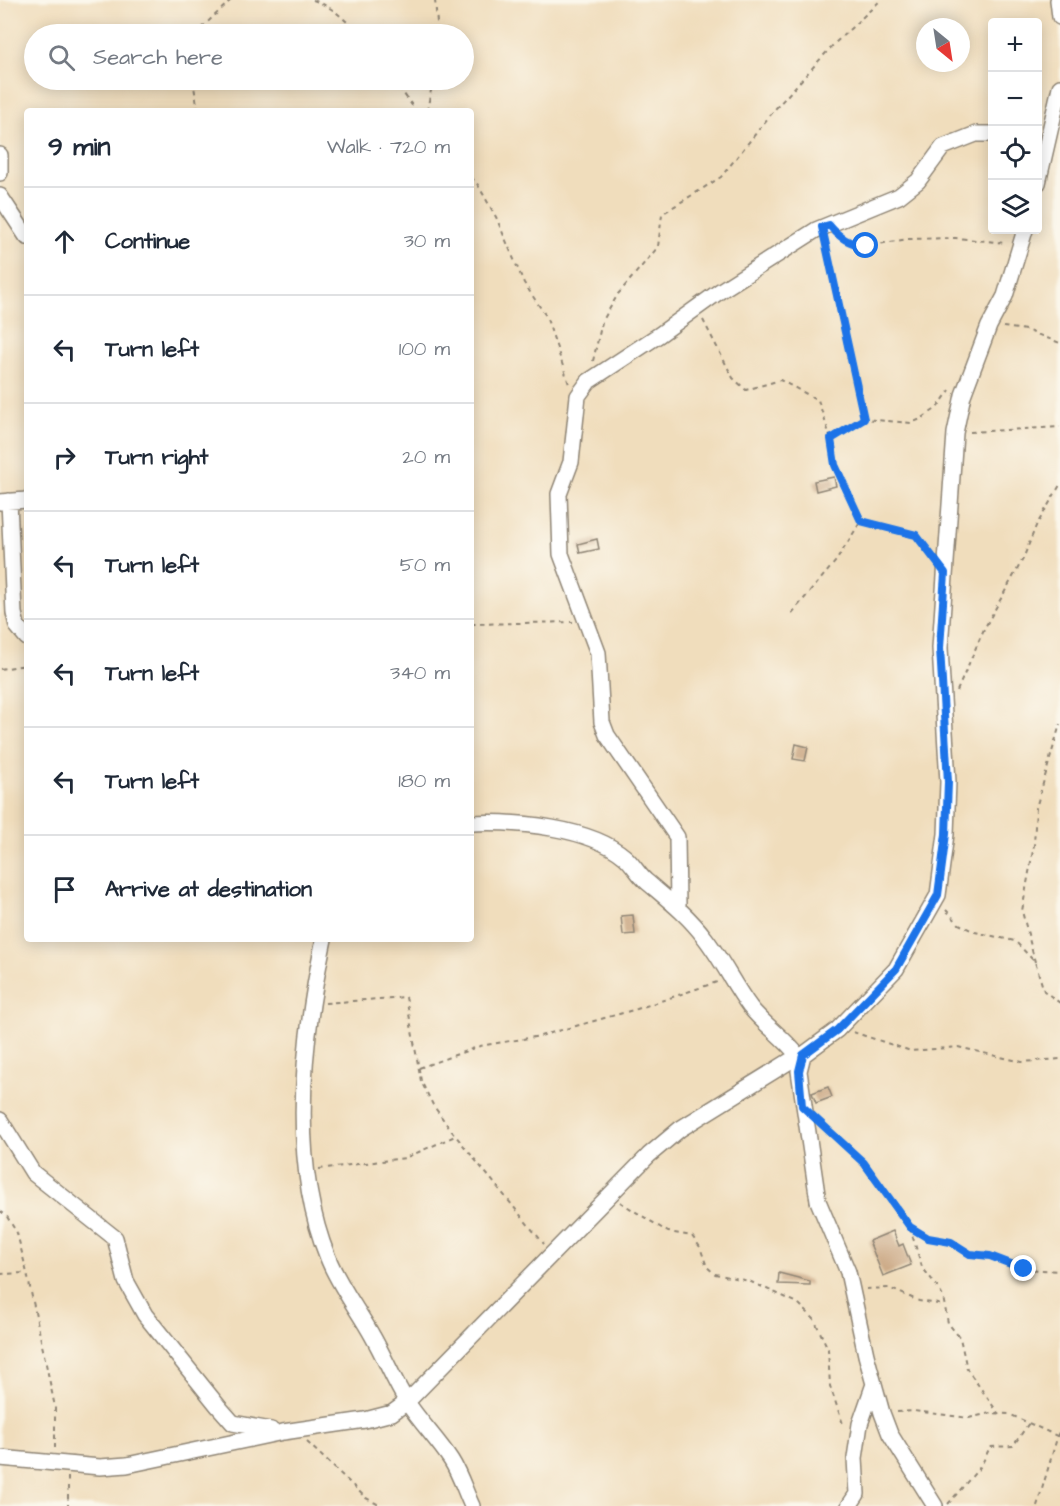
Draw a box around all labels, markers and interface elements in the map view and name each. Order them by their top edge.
north arrow [916,18,970,72]
map controls [988,18,1042,234]
button: + [988,18,1042,72]
search box [24,24,474,90]
icon: search [45,41,78,74]
text: Search here [93,42,223,73]
button: − [988,72,1042,126]
button: locate [988,126,1042,180]
text: 9 min [48,129,110,165]
text: Walk · 720 m [327,133,450,161]
button: layers [988,180,1042,234]
icon: ahead [48,225,81,258]
text: Continue [105,226,190,257]
text: 30 m [404,227,450,255]
route start [852,232,878,258]
icon: left [48,333,81,366]
text: Turn left [105,334,199,365]
text: 100 m [399,335,450,363]
icon: right [48,441,81,474]
text: Turn right [105,442,208,473]
text: 20 m [402,443,450,471]
icon: left [48,549,81,582]
text: Turn left [105,550,199,581]
text: 50 m [400,551,450,579]
icon: left [48,657,81,690]
text: Turn left [105,658,199,689]
text: 340 m [390,659,450,687]
icon: left [48,765,81,798]
text: Turn left [105,766,199,797]
text: 180 m [398,767,450,795]
icon: arrive [48,873,81,906]
text: Arrive at destination [105,874,312,905]
route end [1010,1255,1036,1281]

